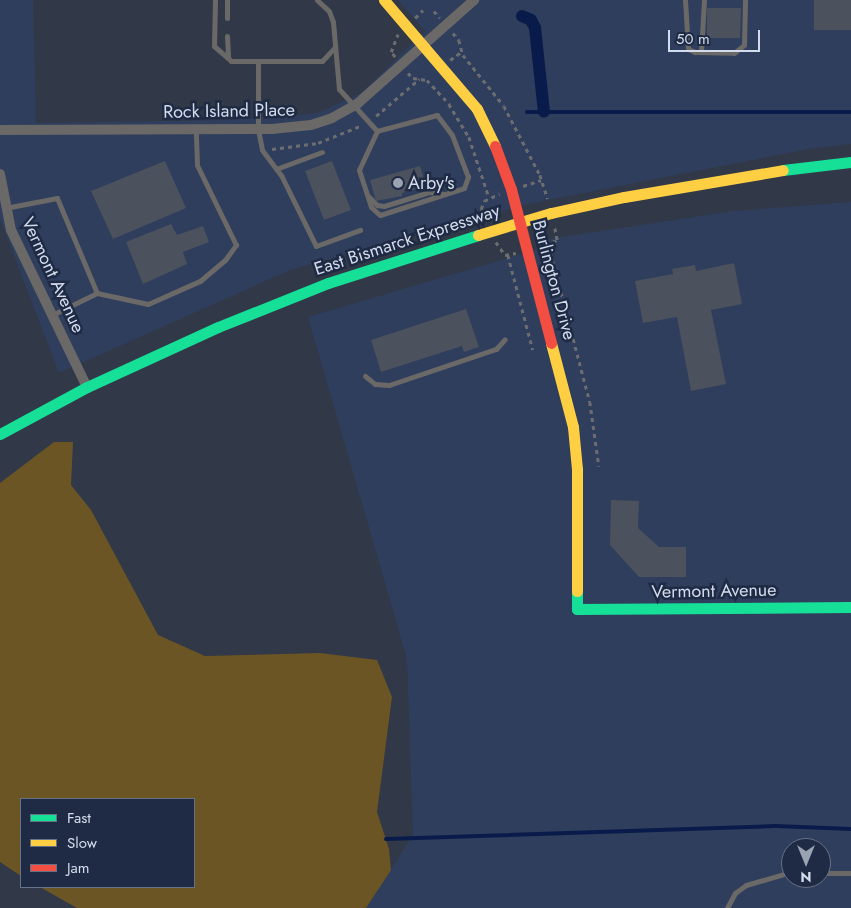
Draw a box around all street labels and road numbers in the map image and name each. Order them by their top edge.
street label: Rock Island Place [163,99,295,123]
street label: East Bismarck Expressway [311,200,503,280]
street label: Vermont Avenue [17,214,89,336]
street label: Burlington Drive [528,218,580,342]
street label: Vermont Avenue [651,579,777,603]

